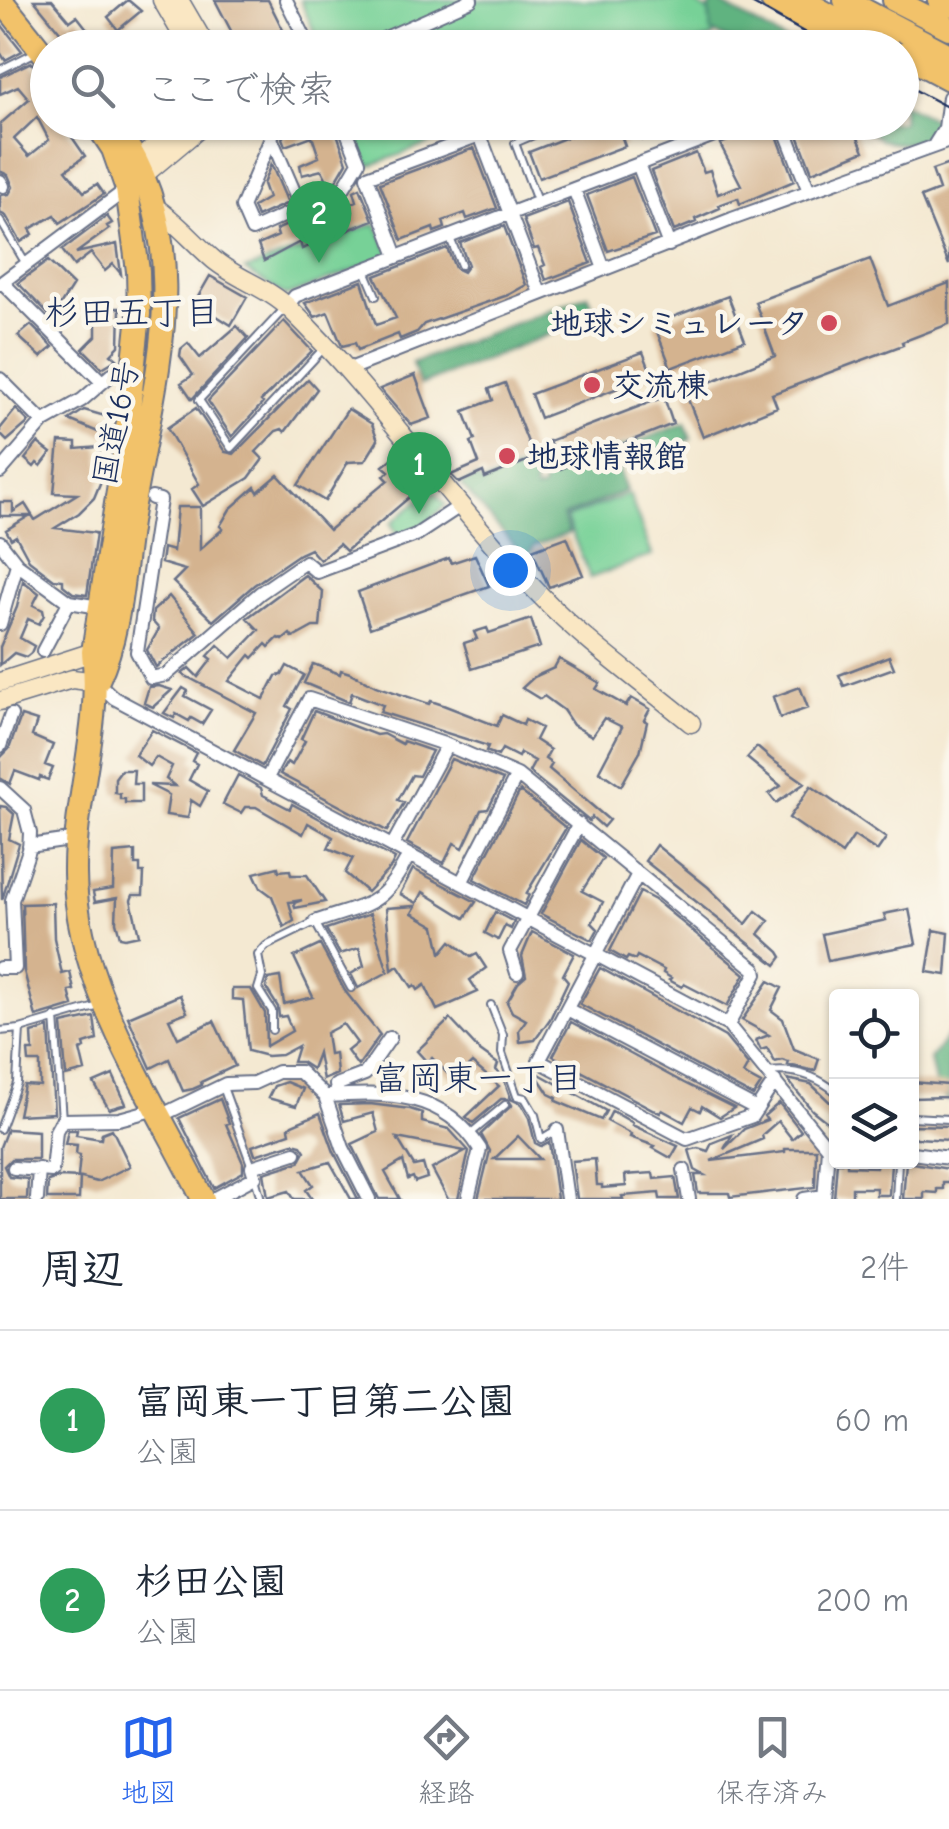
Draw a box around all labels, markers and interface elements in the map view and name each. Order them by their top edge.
search box [30,30,919,140]
icon: search [65,58,120,113]
text: ここで検索 [145,68,335,112]
pin: 2 [286,180,352,263]
district label: 杉田五丁目 [44,292,220,333]
place label: 地球シミュレータ [550,305,809,342]
marker: 地球シミュレータ [818,312,840,334]
street label: 国道16号 [86,358,146,488]
place label: 交流棟 [612,367,708,404]
marker: 交流棟 [581,374,603,396]
pin: 1 [386,432,452,514]
place label: 地球情報館 [527,438,687,475]
marker: 地球情報館 [496,445,518,467]
your location [485,545,536,596]
map controls [829,989,919,1169]
button: locate [829,989,919,1079]
district label: 富岡東一丁目 [373,1058,583,1099]
button: layers [829,1079,919,1169]
text: 周辺 [40,1245,124,1294]
text: 2件 [860,1249,909,1286]
text: 富岡東一丁目第二公園 [135,1380,515,1424]
text: 1 [66,1402,79,1439]
text: 60 m [835,1402,909,1439]
text: 公園 [135,1433,199,1470]
text: 杉田公園 [135,1560,287,1604]
text: 2 [65,1582,80,1619]
text: 200 m [816,1582,909,1619]
text: 公園 [135,1613,199,1650]
tab: 地図 [121,1710,177,1810]
tab: 経路 [418,1710,474,1810]
tab: 保存済み [716,1710,828,1810]

